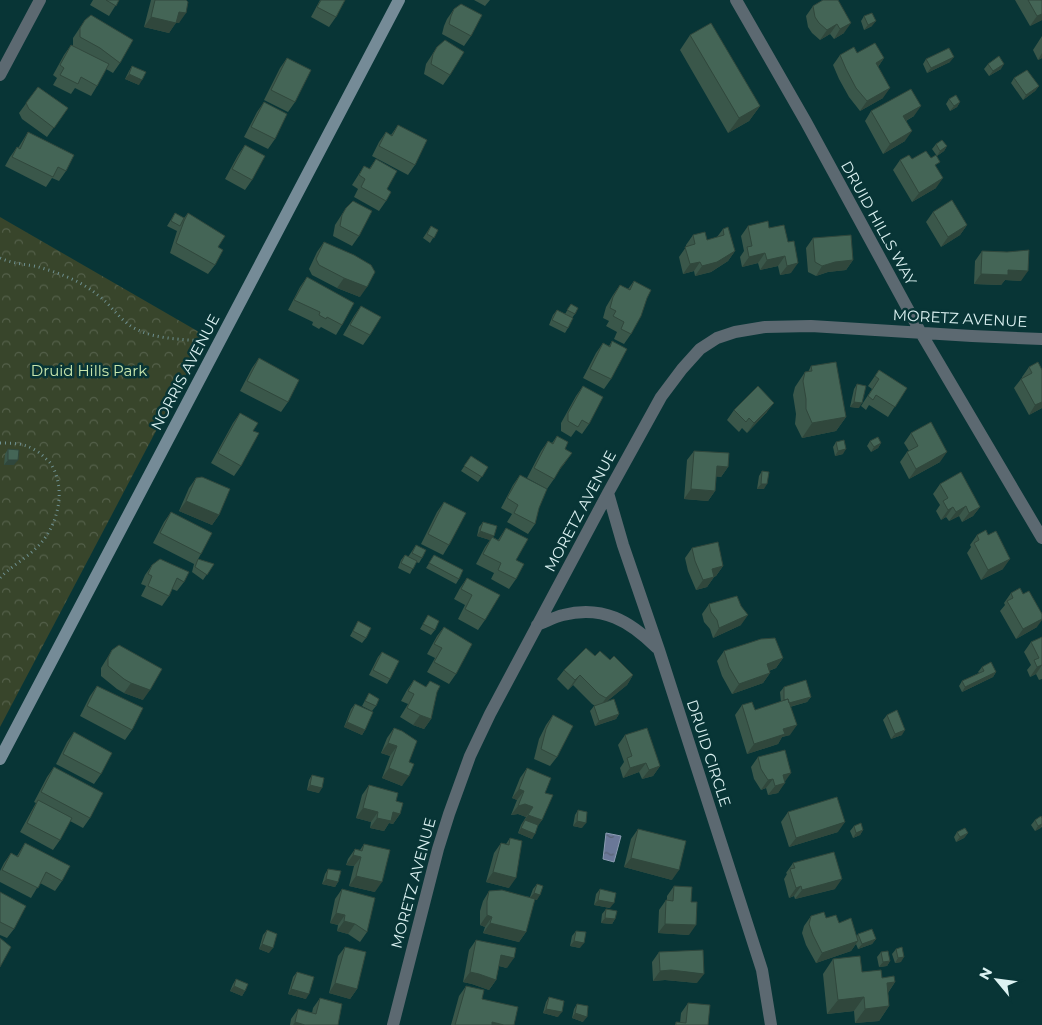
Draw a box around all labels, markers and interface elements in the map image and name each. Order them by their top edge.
street label: DRUID HILLS WAY [837,158,921,289]
street label: MORETZ AVENUE [892,305,1028,331]
street label: NORRIS AVENUE [146,311,224,433]
park label: Druid Hills Park [31,361,147,380]
street label: MORETZ AVENUE [540,447,620,575]
street label: DRUID CIRCLE [683,697,735,809]
street label: MORETZ AVENUE [386,815,440,951]
north arrow [972,955,1022,1005]
text: N [975,964,996,983]

